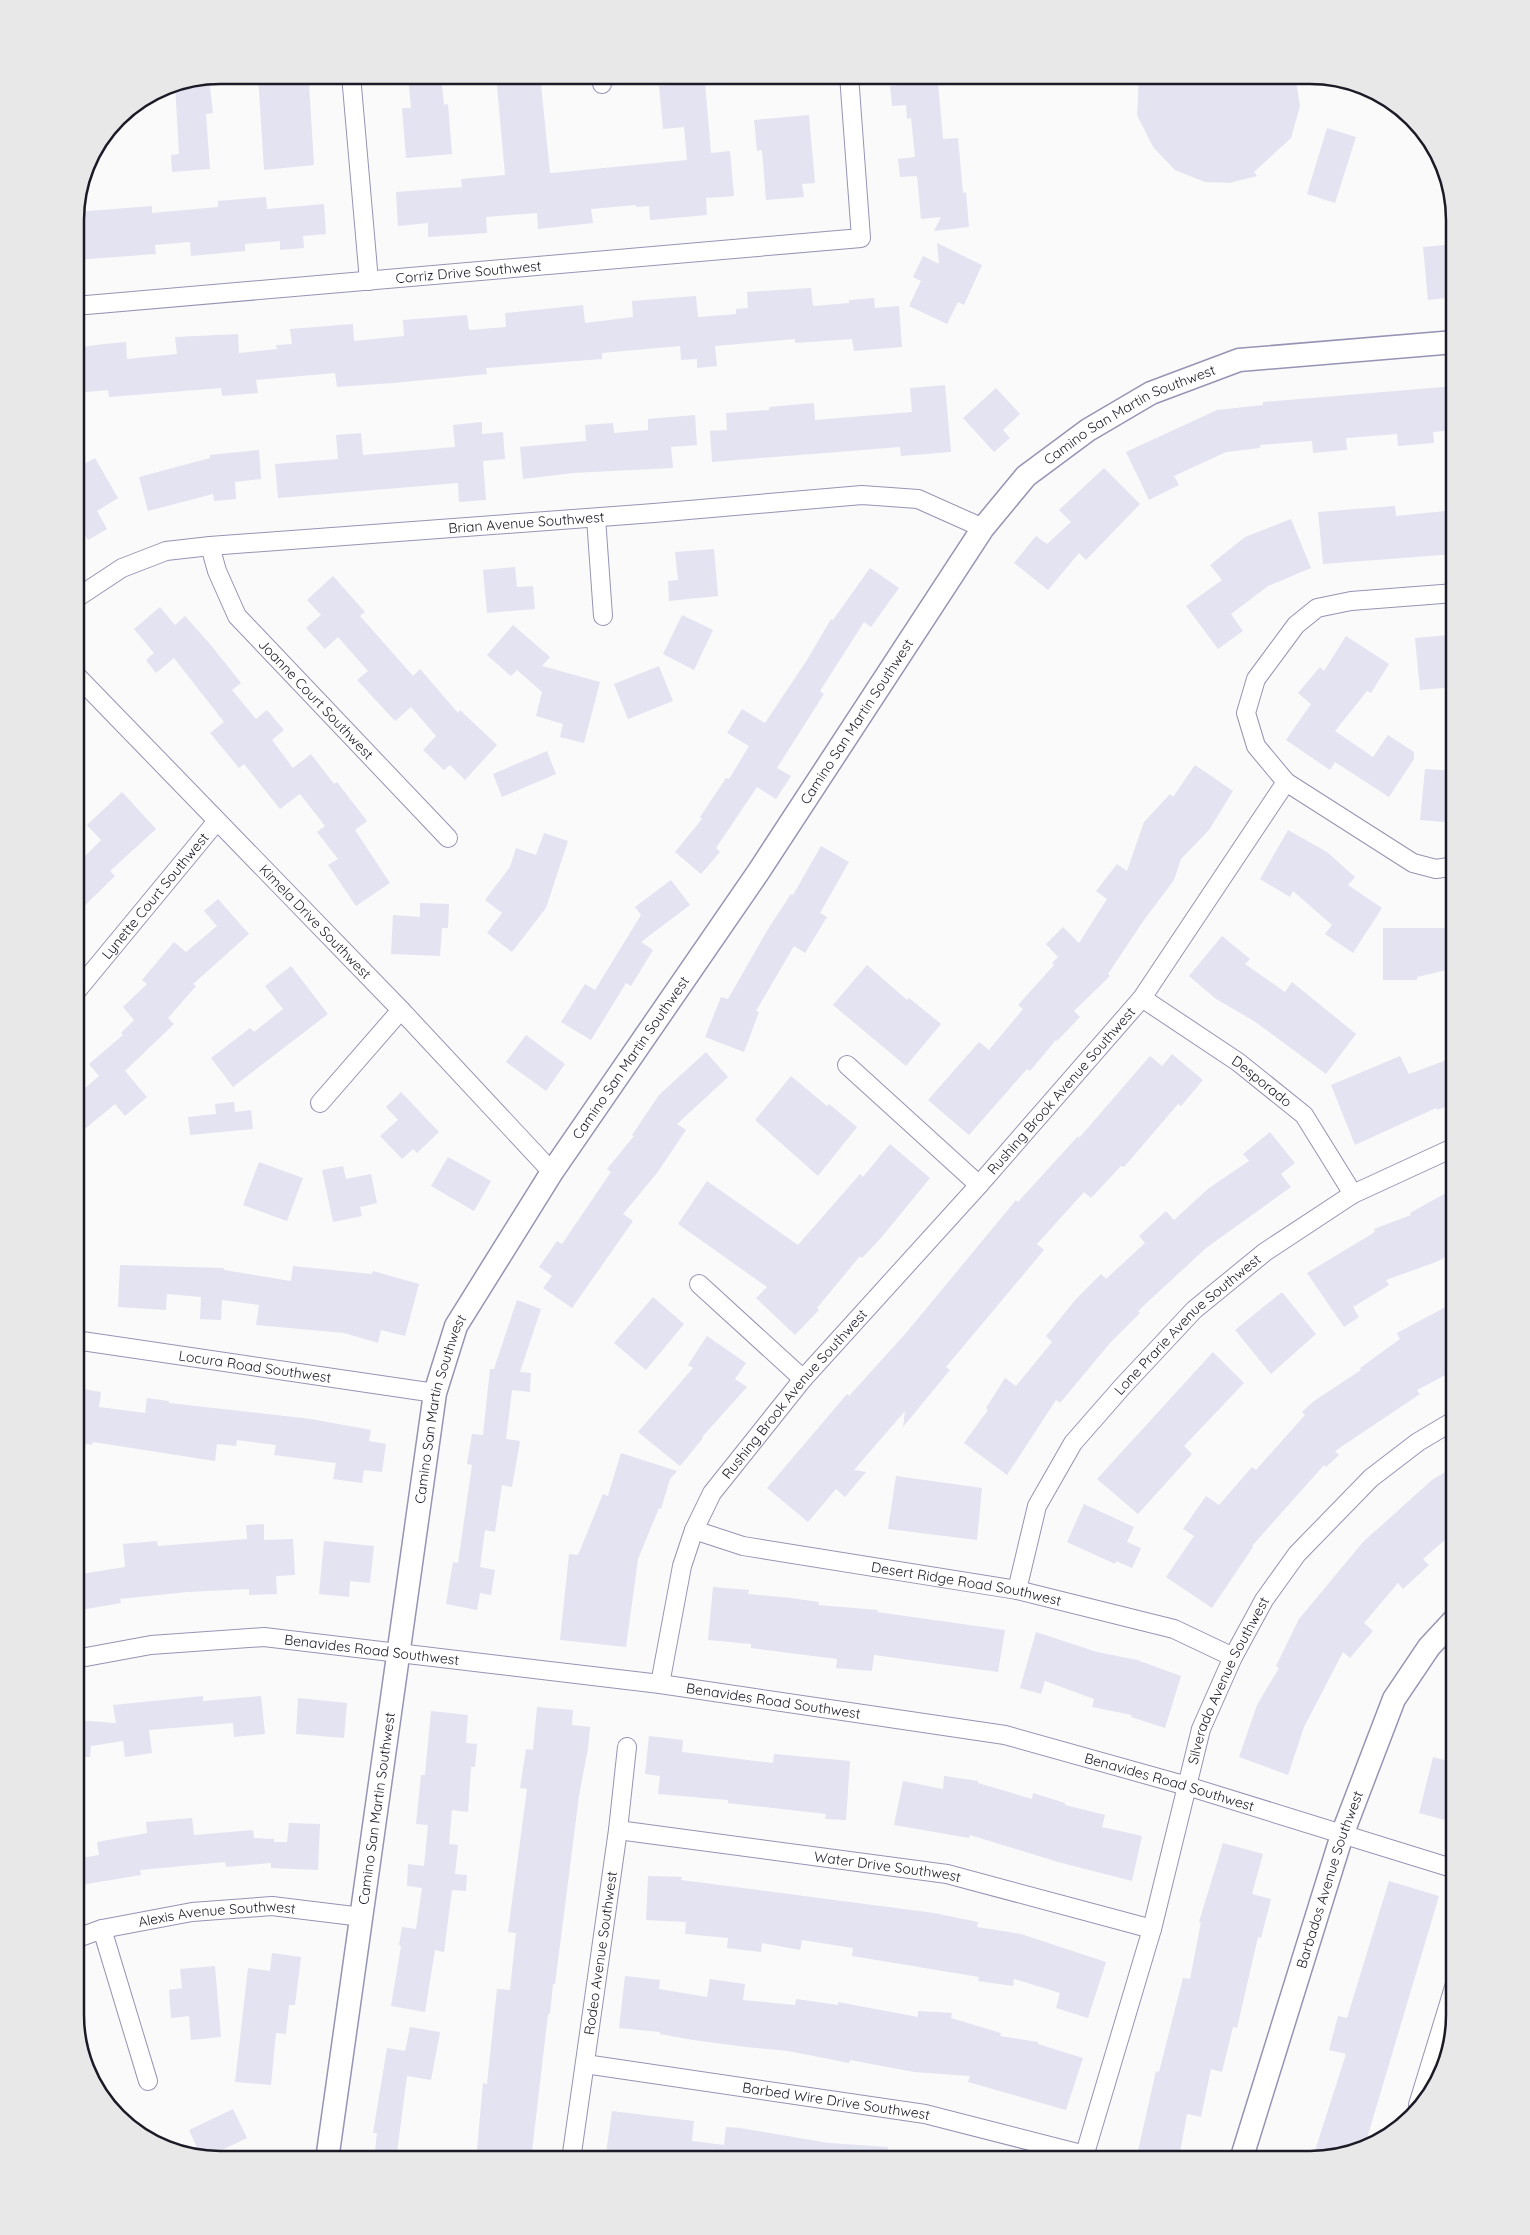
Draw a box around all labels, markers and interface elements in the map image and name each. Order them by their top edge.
street label: Corriz Drive Southwest [395,257,542,287]
street label: Camino San Martin Southwest [1040,361,1218,469]
street label: Brian Avenue Southwest [448,508,605,537]
street label: Joanne Court Southwest [255,635,378,763]
street label: Camino San Martin Southwest [796,635,917,808]
street label: Lynette Court Southwest [98,829,213,963]
street label: Kimela Drive Southwest [255,860,375,983]
street label: Camino San Martin Southwest [568,972,693,1143]
street label: Rushing Brook Avenue Southwest [983,1003,1139,1178]
street label: Desporado [1228,1051,1296,1111]
street label: Lone Prarie Avenue Southwest [1110,1250,1265,1399]
street label: Rushing Brook Avenue Southwest [718,1305,871,1482]
street label: Camino San Martin Southwest [411,1311,470,1505]
street label: Locura Road Southwest [178,1346,333,1387]
street label: Desert Ridge Road Southwest [870,1558,1064,1610]
street label: Silverado Avenue Southwest [1184,1593,1273,1766]
street label: Benavides Road Southwest [283,1630,460,1669]
street label: Benavides Road Southwest [685,1679,862,1723]
street label: Camino San Martin Southwest [354,1711,399,1906]
street label: Benavides Road Southwest [1082,1749,1257,1815]
street label: Barbados Avenue Southwest [1292,1788,1367,1971]
street label: Water Drive Southwest [813,1847,963,1886]
street label: Rodeo Avenue Southwest [580,1870,621,2036]
street label: Alexis Avenue Southwest [137,1897,297,1931]
street label: Barbed Wire Drive Southwest [741,2078,932,2124]

